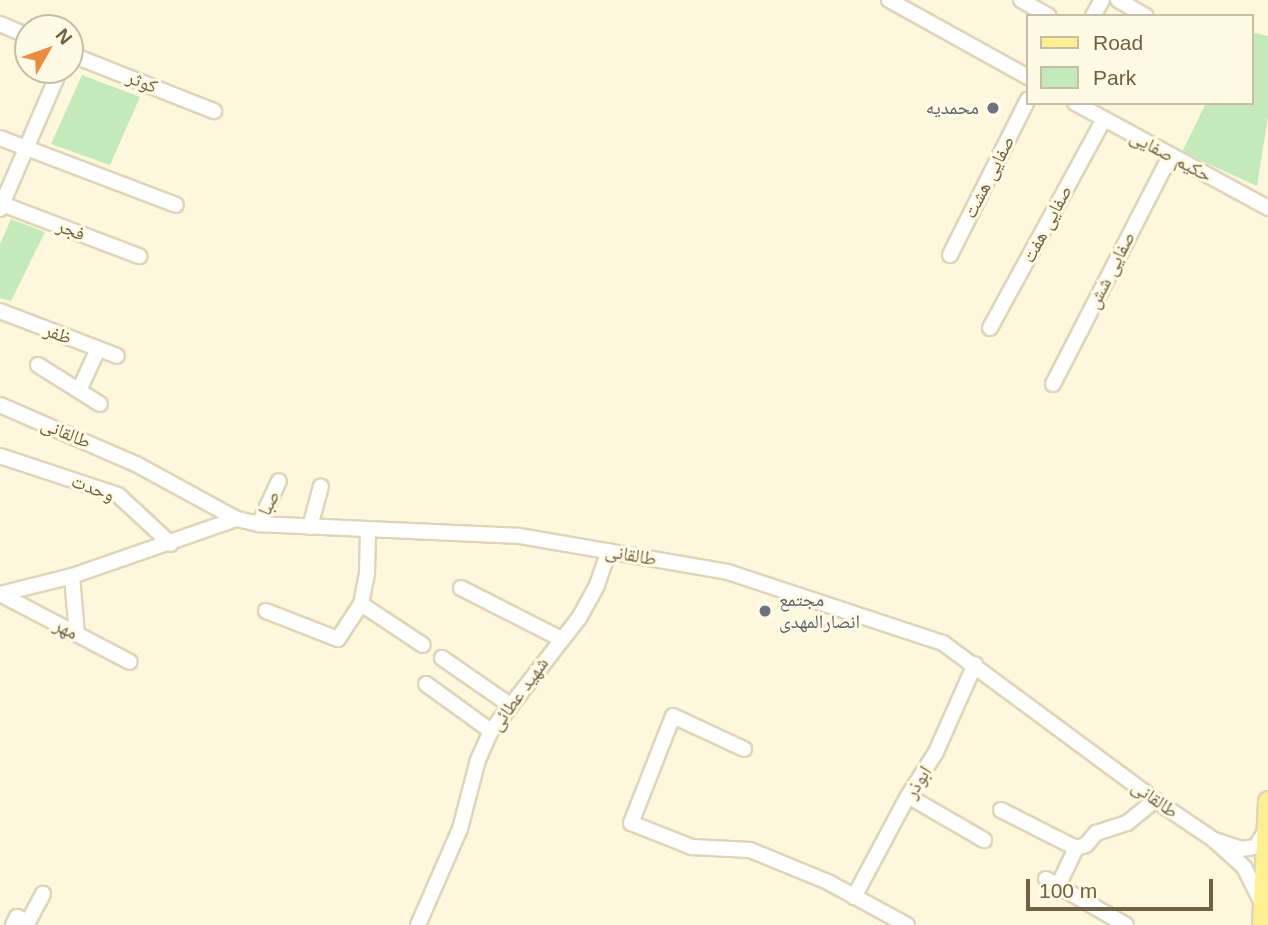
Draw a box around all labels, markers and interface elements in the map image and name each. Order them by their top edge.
north arrow [14,14,84,84]
legend [1026,14,1254,105]
text: N [51,24,76,48]
text: Road [1093,31,1143,54]
street label: کوثر [123,66,161,98]
text: Park [1093,66,1136,89]
place label: محمدیه [926,97,979,119]
marker: محمدیه [985,100,1001,116]
street label: حکیم صفایی [1126,125,1216,187]
street label: صفایی هشت [958,132,1020,222]
street label: صفایی هفت [1017,181,1077,267]
street label: فجر [54,214,88,246]
street label: صفایی شش [1082,228,1140,312]
street label: ظفر [41,318,75,350]
street label: طالقانی [38,412,94,454]
street label: وحدت [68,469,118,507]
street label: صبا [253,487,285,519]
street label: طالقانی [604,539,658,571]
place label: مجتمع انصارالمهدی [779,589,860,633]
marker: مجتمع انصارالمهدی [757,603,773,619]
street label: مهر [50,613,82,645]
street label: شهید عطائی [485,653,553,735]
street label: ابوذر [899,762,937,802]
street label: طالقانی [1127,775,1183,823]
scale bar [1030,866,1217,910]
text: 100 m [1039,879,1097,902]

